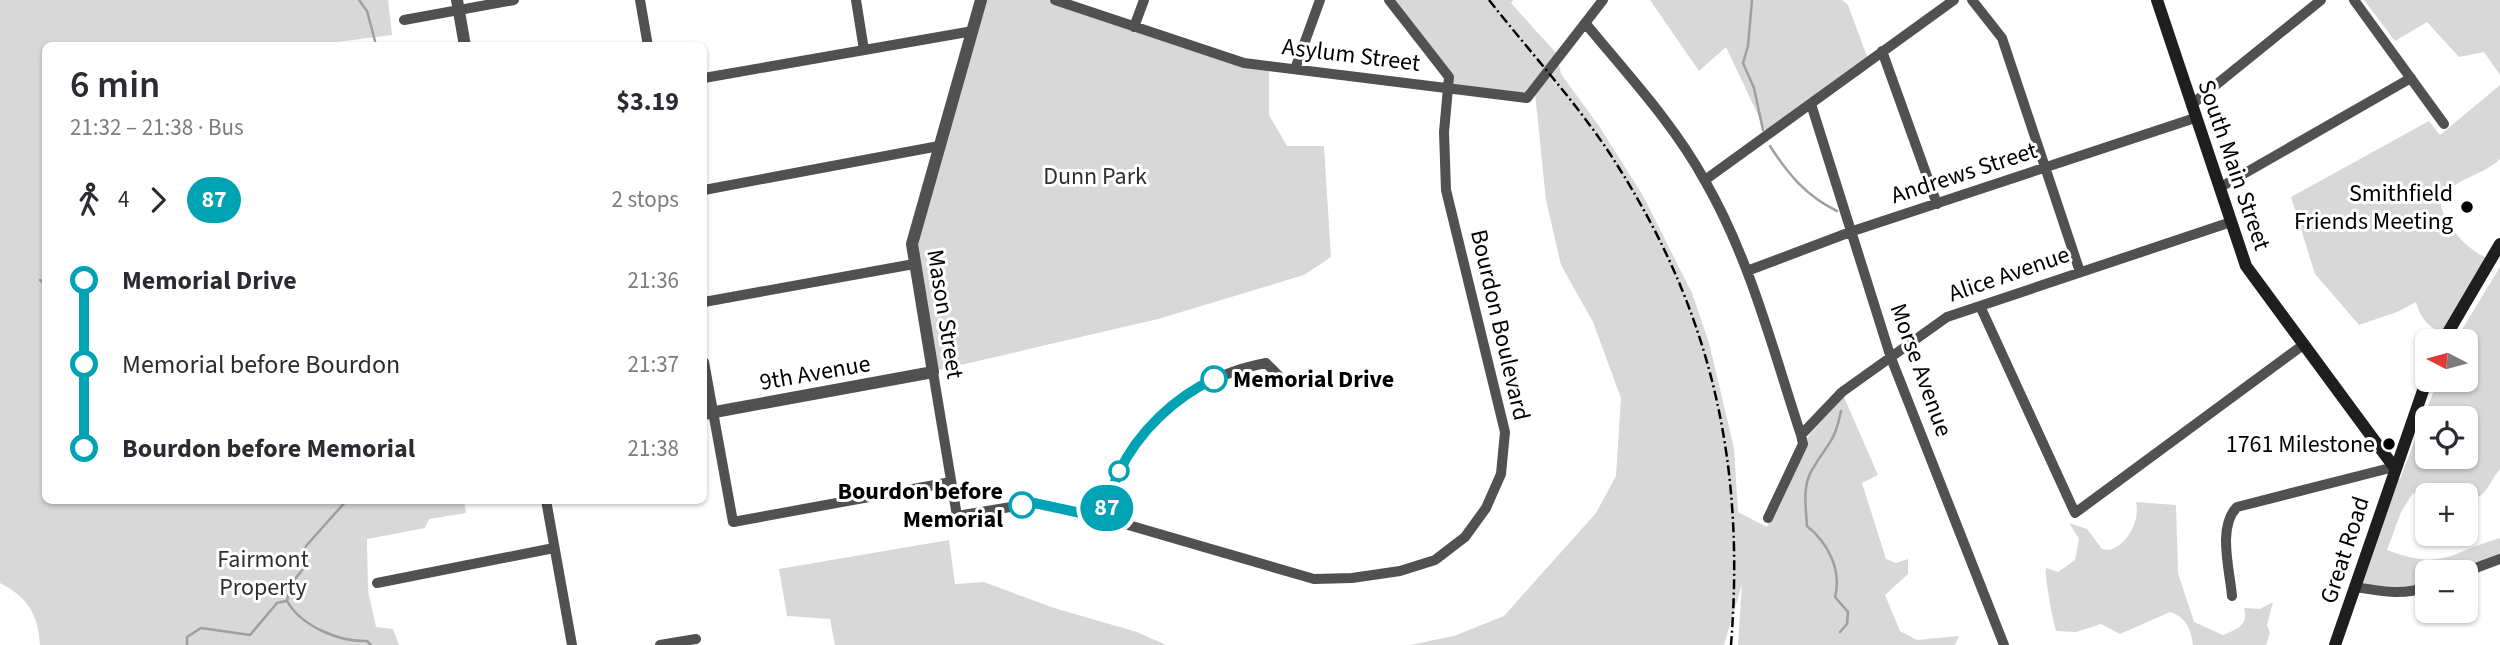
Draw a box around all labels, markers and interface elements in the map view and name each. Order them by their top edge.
street label: Asylum Street [1280,29,1422,81]
text: 6 min [70,58,160,112]
street label: South Main Street [2188,75,2280,255]
text: $3.19 [616,83,679,120]
text: 21:32 – 21:38 · Bus [70,111,244,144]
street label: Andrews Street [1886,133,2042,213]
park label: Dunn Park [1043,159,1147,194]
place label: Smithfield Friends Meeting [2294,176,2453,239]
icon: walk [70,181,108,219]
icon: forward [139,181,177,219]
text: 87 [201,182,227,217]
text: 4 [118,183,129,216]
text: 2 stops [612,183,679,216]
marker: Smithfield Friends Meeting [2459,199,2475,215]
street label: Bourdon Boulevard [1461,226,1539,424]
street label: Alice Avenue [1944,237,2074,311]
street label: Mason Street [917,247,973,381]
text: Memorial Drive [122,262,297,299]
text: 21:36 [628,264,679,297]
street label: Morse Avenue [1881,299,1961,441]
north arrow [2415,329,2478,392]
map controls [2415,329,2478,623]
text: Memorial before Bourdon [122,346,400,383]
street label: 9th Avenue [757,346,873,400]
text: 21:37 [628,348,679,381]
place label: Memorial Drive [1233,362,1394,397]
marker: Memorial Drive [1201,366,1227,392]
button: locate [2415,406,2478,469]
place label: 1761 Milestone [2226,427,2375,462]
text: Bourdon before Memorial [122,430,415,467]
text: 21:38 [628,432,679,465]
marker: 1761 Milestone [2381,436,2397,452]
unlabelled marker [1109,461,1129,481]
place label: Bourdon before Memorial [838,474,1003,537]
button: + [2415,483,2478,546]
line badge: 87 [1076,485,1138,531]
text: 87 [1094,490,1120,525]
marker: Bourdon before Memorial [1009,492,1035,518]
street label: Great Road [2311,492,2379,608]
park label: Fairmont Property [217,542,309,605]
button: − [2415,560,2478,623]

